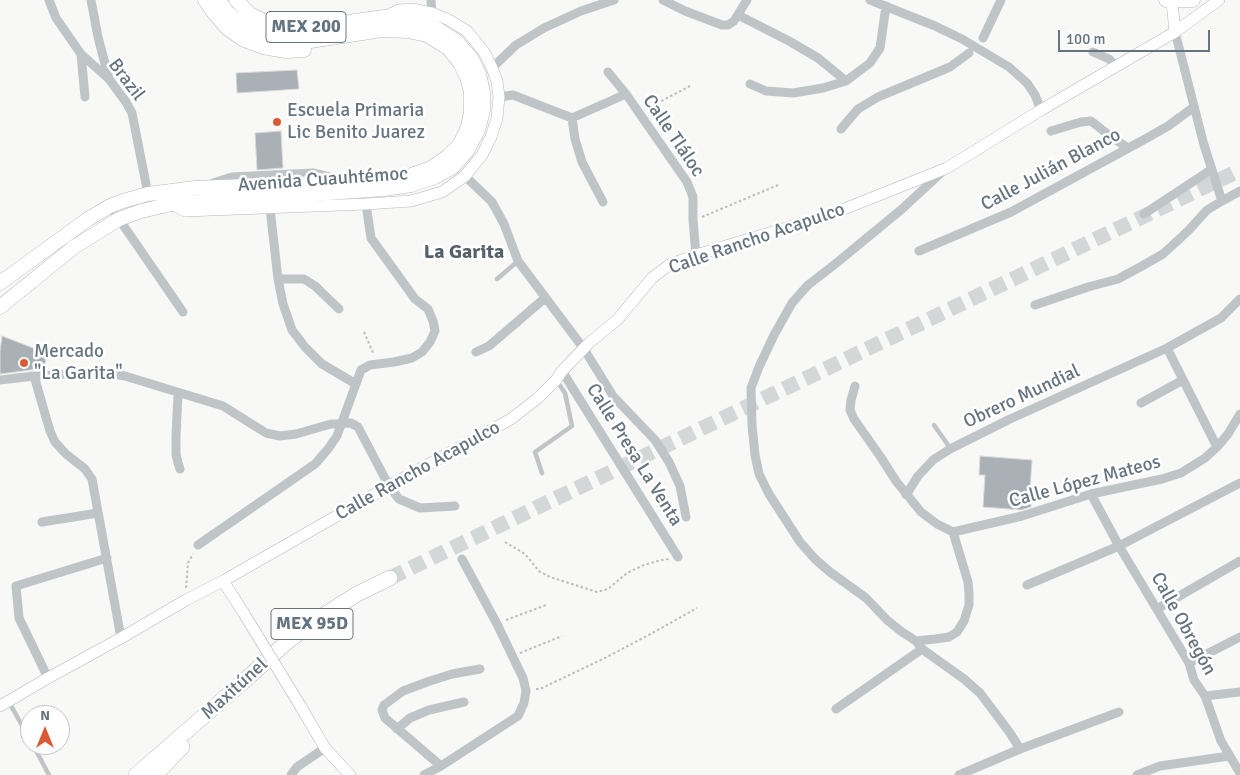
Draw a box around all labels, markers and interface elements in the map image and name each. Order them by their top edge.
road number: MEX 200 [266,12,346,42]
scale bar [1060,20,1212,52]
text: 100 m [1066,30,1106,48]
street label: Brazil [103,54,149,106]
street label: Calle Tláloc [637,91,709,181]
place label: Escuela Primaria Lic Benito Juarez [287,100,425,144]
marker: Escuela Primaria Lic Benito Juarez [271,116,283,128]
street label: Calle Julián Blanco [977,124,1125,216]
street label: Avenida Cuauhtémoc [237,163,409,197]
street label: Calle Rancho Acapulco [666,198,848,280]
district label: La Garita [424,241,504,265]
place label: Mercado "La Garita" [34,341,123,385]
marker: Mercado "La Garita" [18,357,30,369]
street label: Obrero Mundial [960,360,1084,434]
street label: Calle Presa La Venta [581,379,687,531]
street label: Calle Rancho Acapulco [332,416,504,526]
street label: Calle López Mateos [1007,451,1163,513]
street label: Calle Obregón [1145,568,1221,680]
road number: MEX 95D [271,608,353,640]
street label: Maxitúnel [197,653,273,725]
north arrow [20,705,70,755]
text: N [40,707,50,724]

